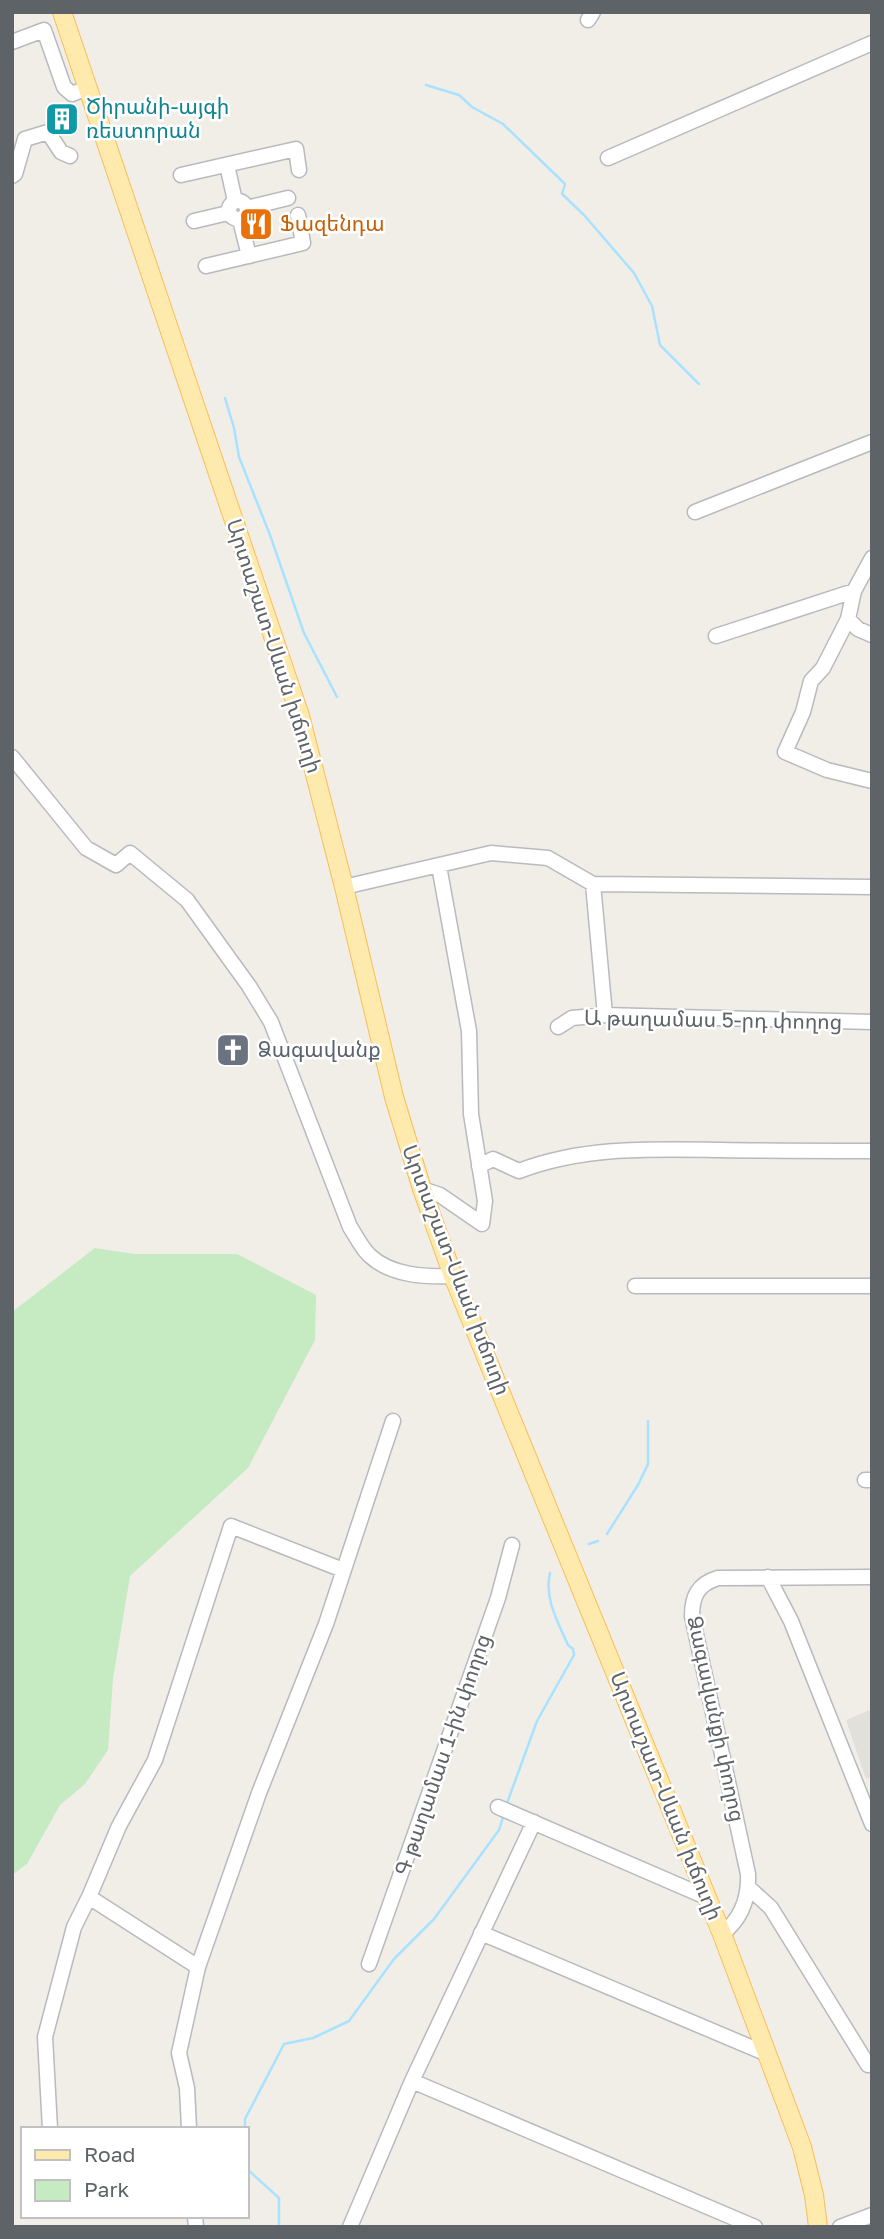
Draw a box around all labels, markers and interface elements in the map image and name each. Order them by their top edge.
place label: Ծիրանի-այգի ռեստորան [86,93,229,143]
building icon: Ծիրանի-այգի ռեստորան [43,100,81,138]
restaurant icon: Ֆազենդա [237,205,275,243]
place label: Ֆազենդա [280,210,385,236]
street label: Արտաշատ-Սևան խճուղի [221,515,328,776]
street label: Ա թաղամաս 5-րդ փողոց [584,1004,842,1034]
church icon: Ձագավանք [214,1031,252,1069]
place label: Ձագավանք [258,1036,381,1062]
street label: Արտաշատ-Սևան խճուղի [397,1141,517,1399]
street label: Ձագավանքի փողոց [682,1614,751,1824]
street label: Գ թաղամաս 1-ին փողոց [388,1630,496,1879]
street label: Արտաշատ-Սևան խճուղի [605,1667,729,1924]
legend [21,2127,248,2218]
text: Road [84,2141,135,2167]
text: Park [84,2176,130,2202]

